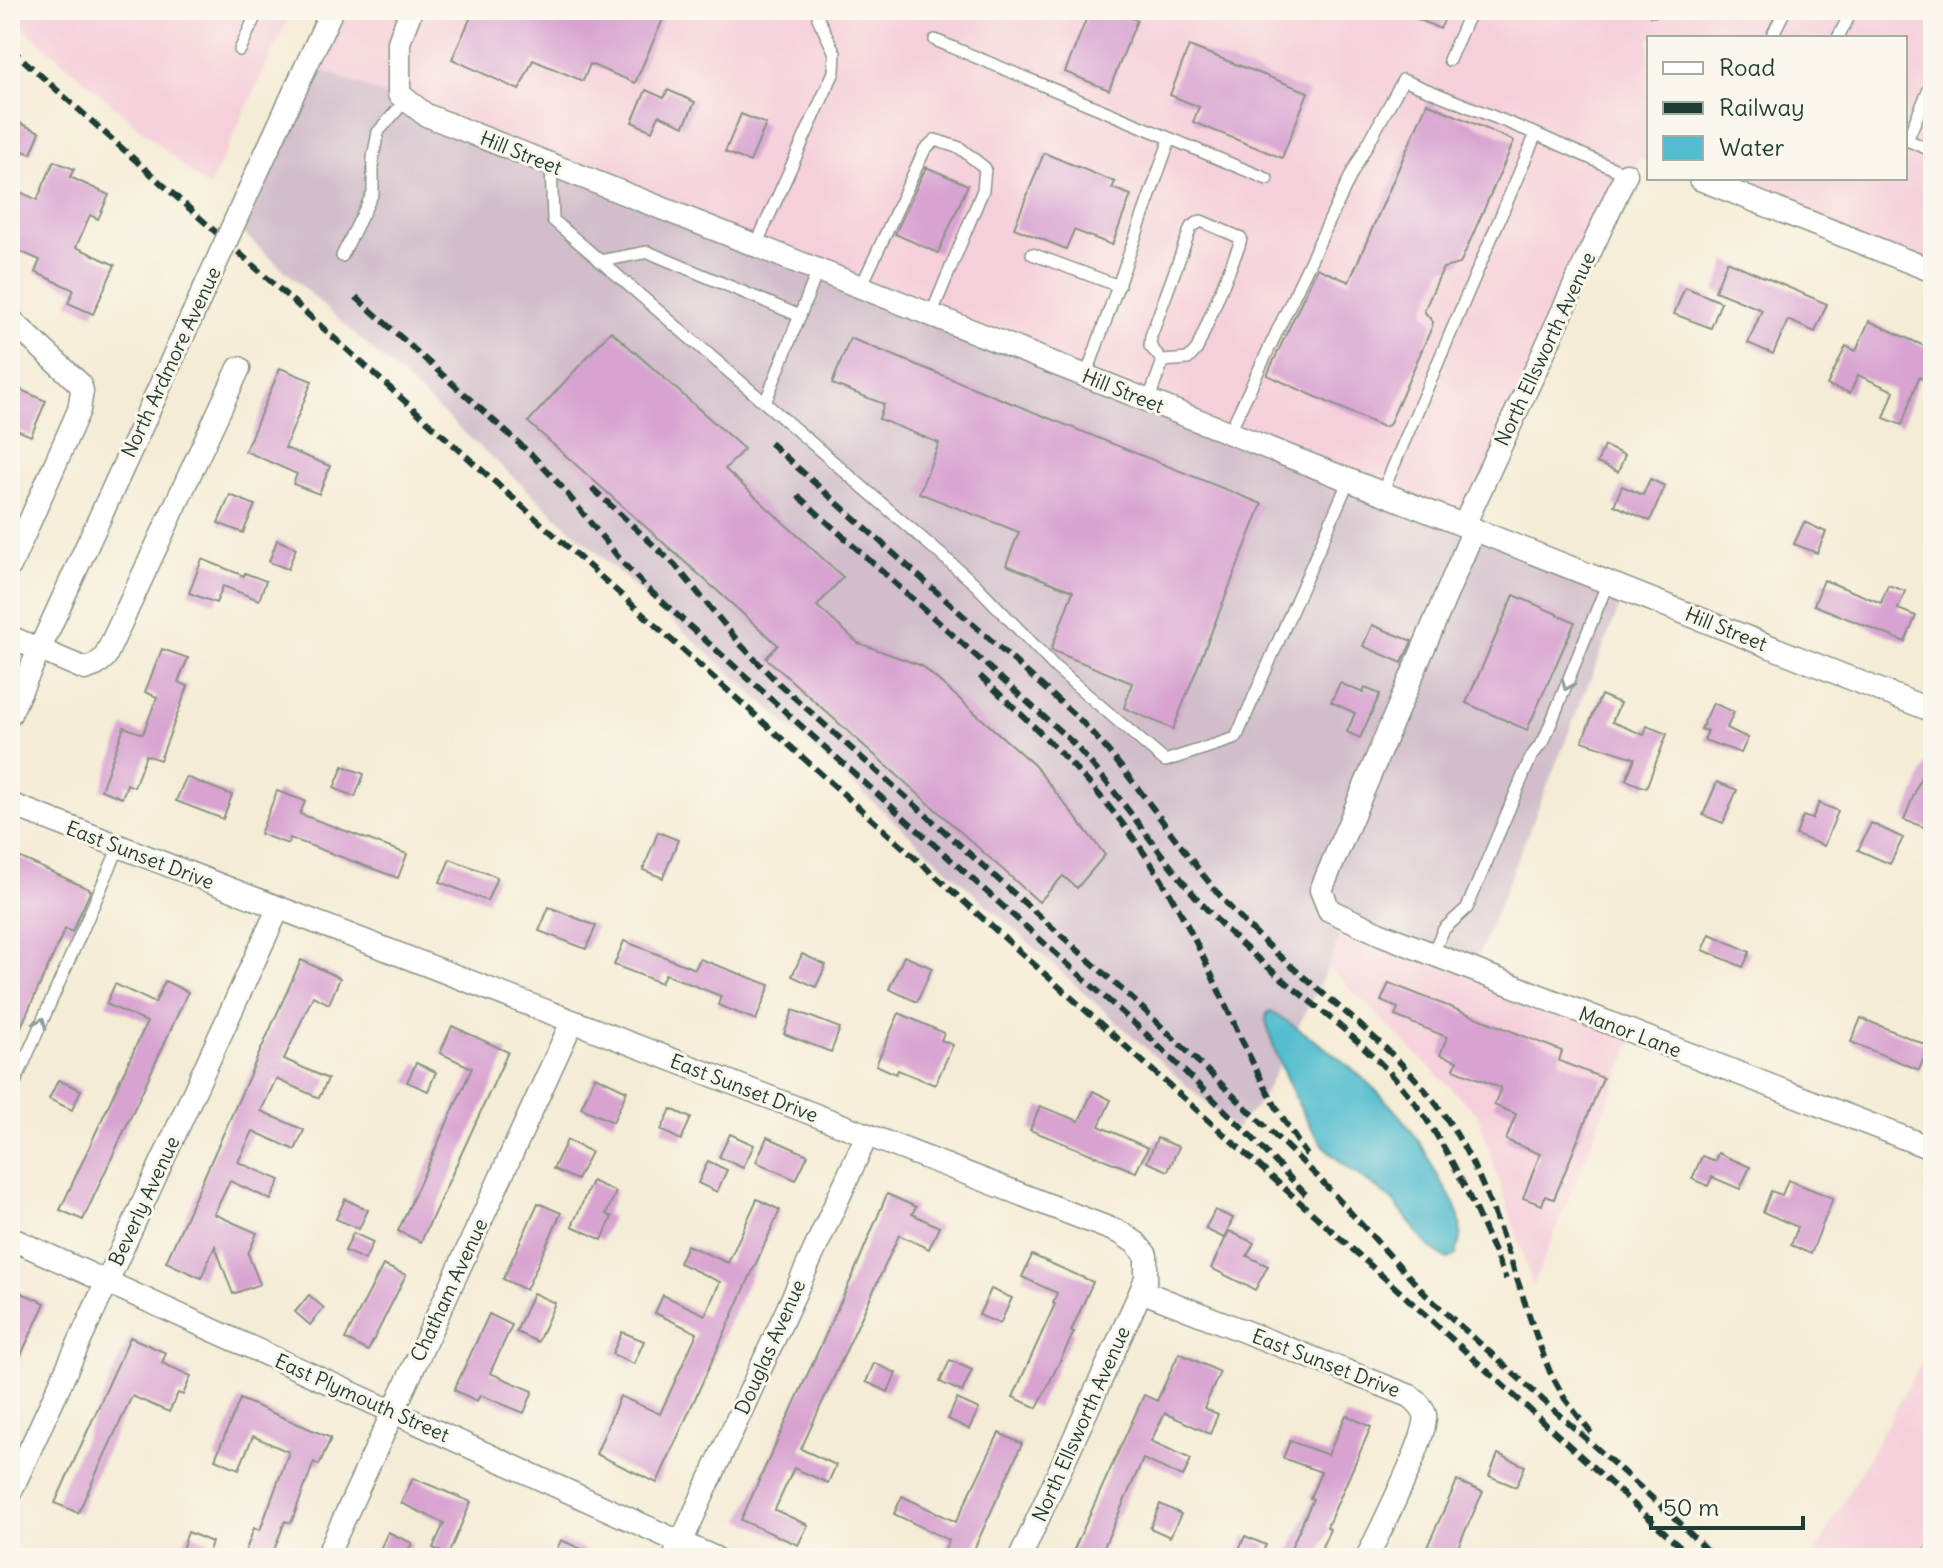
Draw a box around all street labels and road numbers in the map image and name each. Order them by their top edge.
street label: Hill Street [477,125,566,180]
street label: North Ellsworth Avenue [1489,248,1600,450]
street label: North Ardmore Avenue [115,262,226,461]
street label: Hill Street [1079,363,1168,418]
street label: Hill Street [1682,601,1771,656]
street label: East Sunset Drive [63,815,218,894]
street label: Manor Lane [1575,1001,1685,1063]
street label: East Sunset Drive [667,1048,822,1127]
street label: Beverly Avenue [103,1132,184,1270]
street label: Chatham Avenue [404,1214,493,1365]
street label: Douglas Avenue [729,1275,810,1418]
street label: North Ellsworth Avenue [1026,1322,1135,1525]
street label: East Sunset Drive [1249,1323,1404,1402]
street label: East Plymouth Street [271,1348,453,1447]

